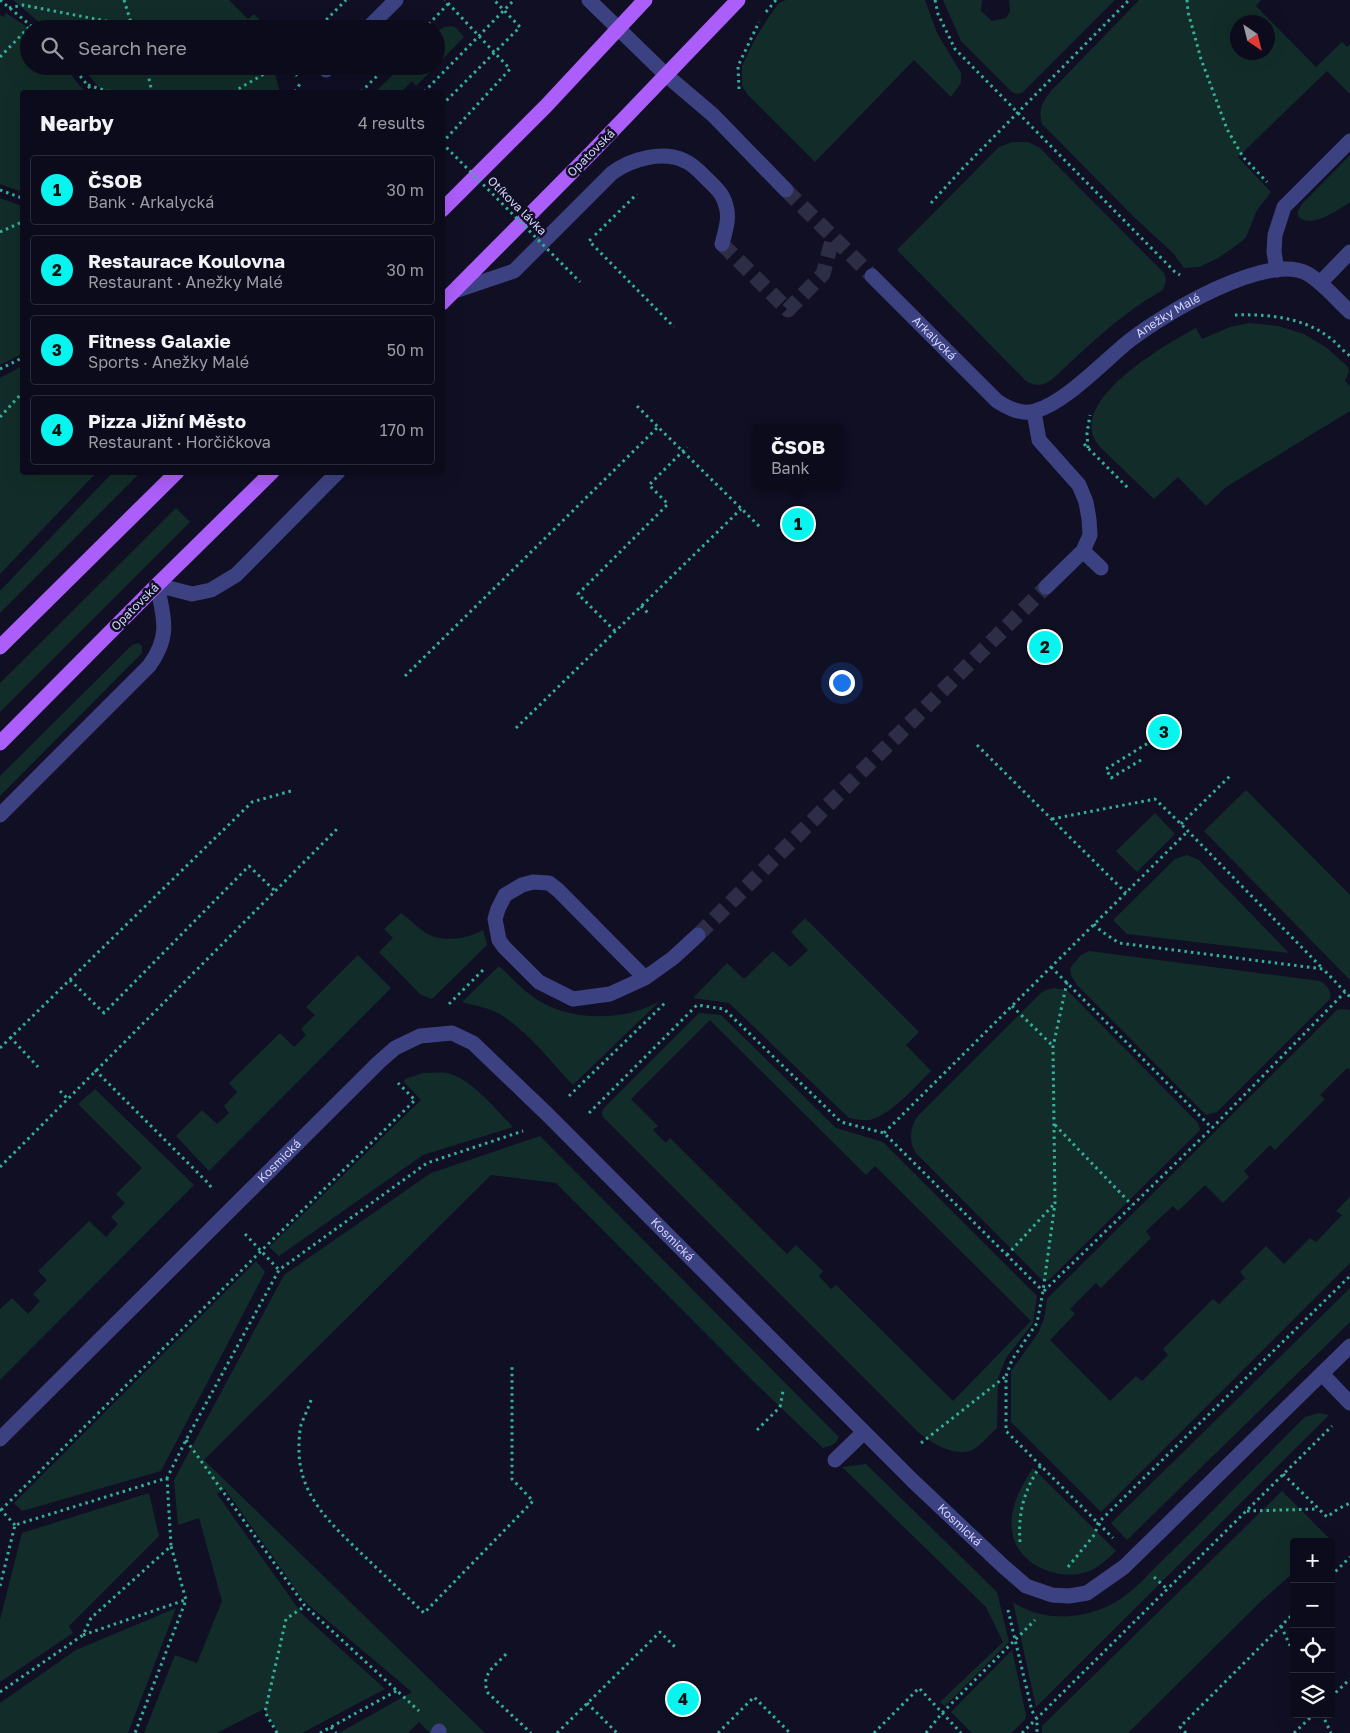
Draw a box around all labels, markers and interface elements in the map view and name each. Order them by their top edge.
north arrow [1230,15,1275,60]
search box [20,20,445,75]
icon: search [38,34,66,62]
text: Search here [78,36,187,59]
text: Nearby [40,110,114,136]
text: 4 results [358,113,425,133]
street label: Opatovská [564,126,618,180]
text: ČSOB [88,169,142,192]
street label: Otíkova lávka [485,173,550,238]
text: 1 [53,180,61,200]
text: 30 m [387,180,424,200]
text: Bank · Arkalycká [88,192,214,212]
text: Restaurace Koulovna [88,249,285,272]
text: 2 [52,260,62,280]
text: 30 m [387,260,424,280]
text: Restaurant · Anežky Malé [88,272,283,292]
street label: Anežky Malé [1132,290,1203,341]
street label: Arkalycká [909,313,960,363]
text: Fitness Galaxie [88,329,231,352]
text: 3 [52,340,62,360]
text: 50 m [387,340,424,360]
text: Sports · Anežky Malé [88,352,249,372]
text: Pizza Jižní Město [88,409,246,432]
text: 4 [52,420,62,440]
text: 170 m [380,420,424,440]
popup [753,424,843,489]
text: Restaurant · Horčičkova [88,432,271,452]
text: ČSOB [771,435,825,458]
text: Bank [771,458,810,478]
pin: 1 [782,505,814,543]
street label: Opatovská [108,580,162,634]
pin: 2 [1029,628,1061,666]
your location [829,670,855,696]
pin: 3 [1148,713,1180,751]
street label: Kosmická [254,1136,304,1186]
street label: Kosmická [648,1214,698,1264]
street label: Kosmická [935,1500,985,1549]
map controls [1290,1538,1335,1718]
button: + [1290,1538,1335,1583]
button: − [1290,1583,1335,1628]
button: locate [1290,1628,1335,1673]
button: layers [1290,1673,1335,1718]
pin: 4 [667,1680,699,1718]

